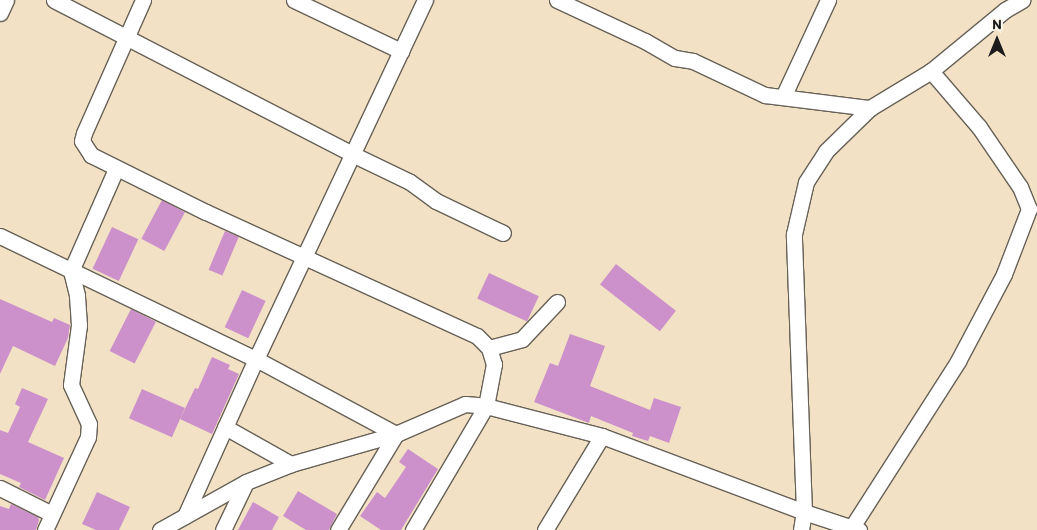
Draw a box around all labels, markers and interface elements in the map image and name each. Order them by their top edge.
north arrow [972,15,1022,65]
text: N [992,16,1002,33]

